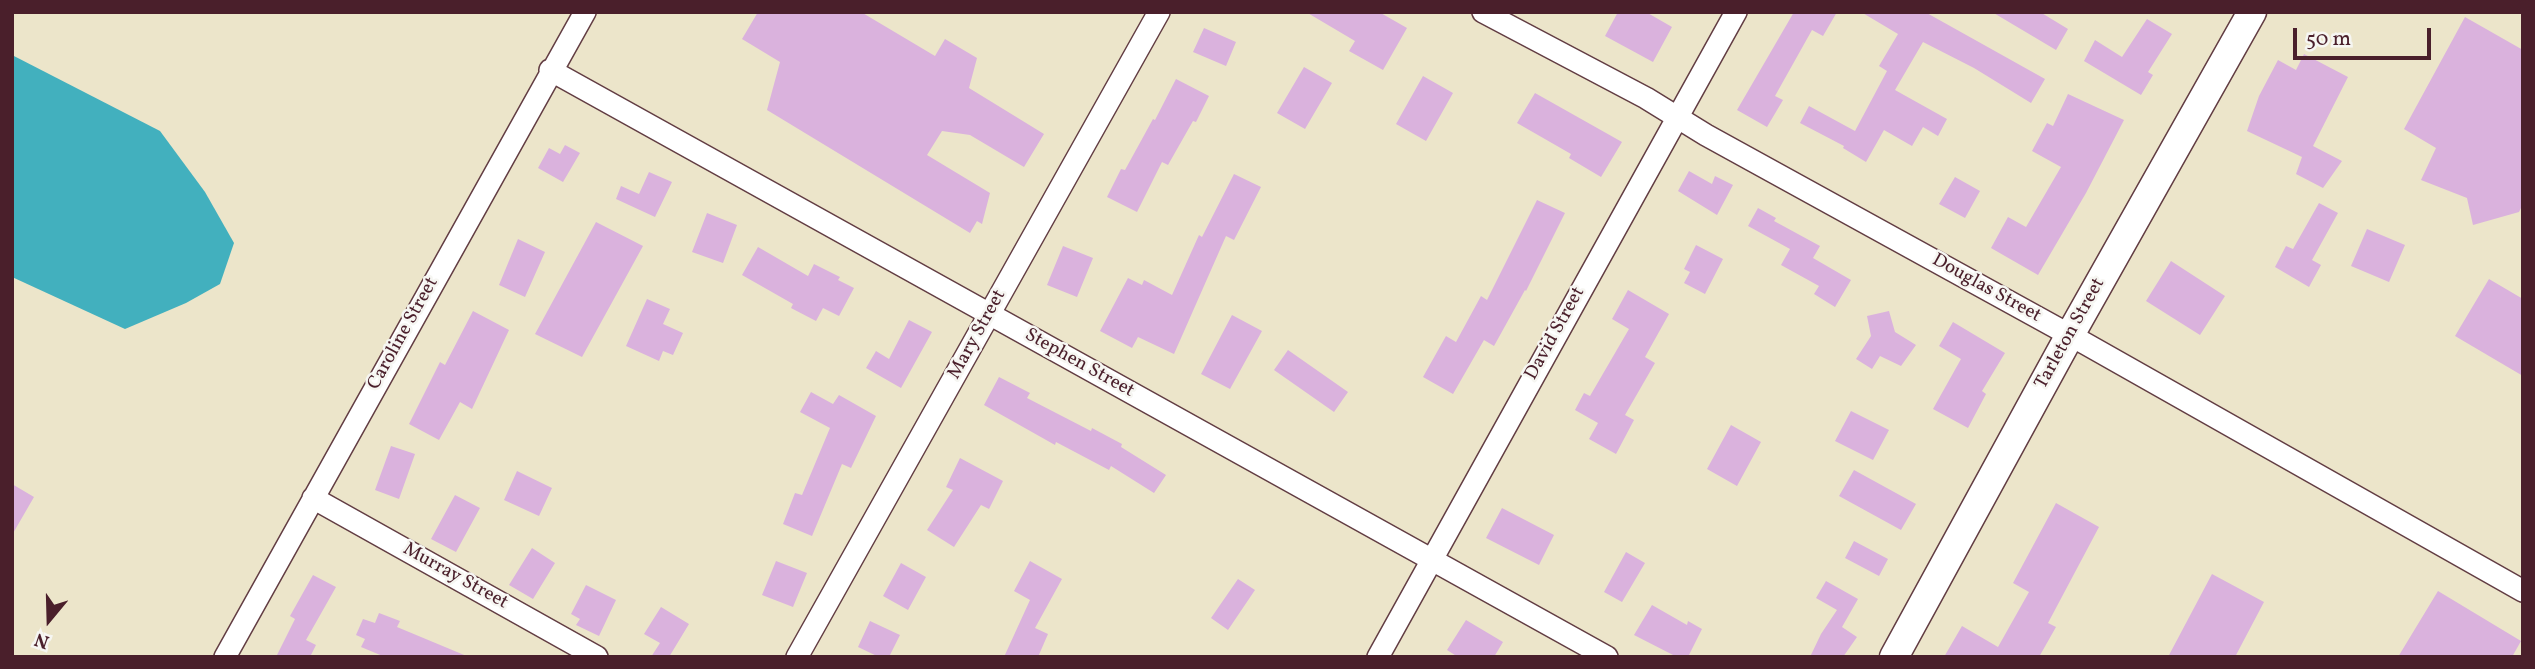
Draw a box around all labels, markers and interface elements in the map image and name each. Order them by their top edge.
scale bar [2297,14,2435,58]
text: 50 m [2306,25,2351,54]
street label: Douglas Street [1927,250,2045,328]
street label: Caroline Street [364,274,444,394]
street label: Tarleton Street [2031,274,2111,394]
street label: David Street [1521,284,1591,384]
street label: Mary Street [944,286,1012,384]
street label: Stephen Street [1020,324,1138,404]
street label: Murray Street [398,539,512,615]
north arrow [14,585,84,655]
text: N [31,625,53,654]

